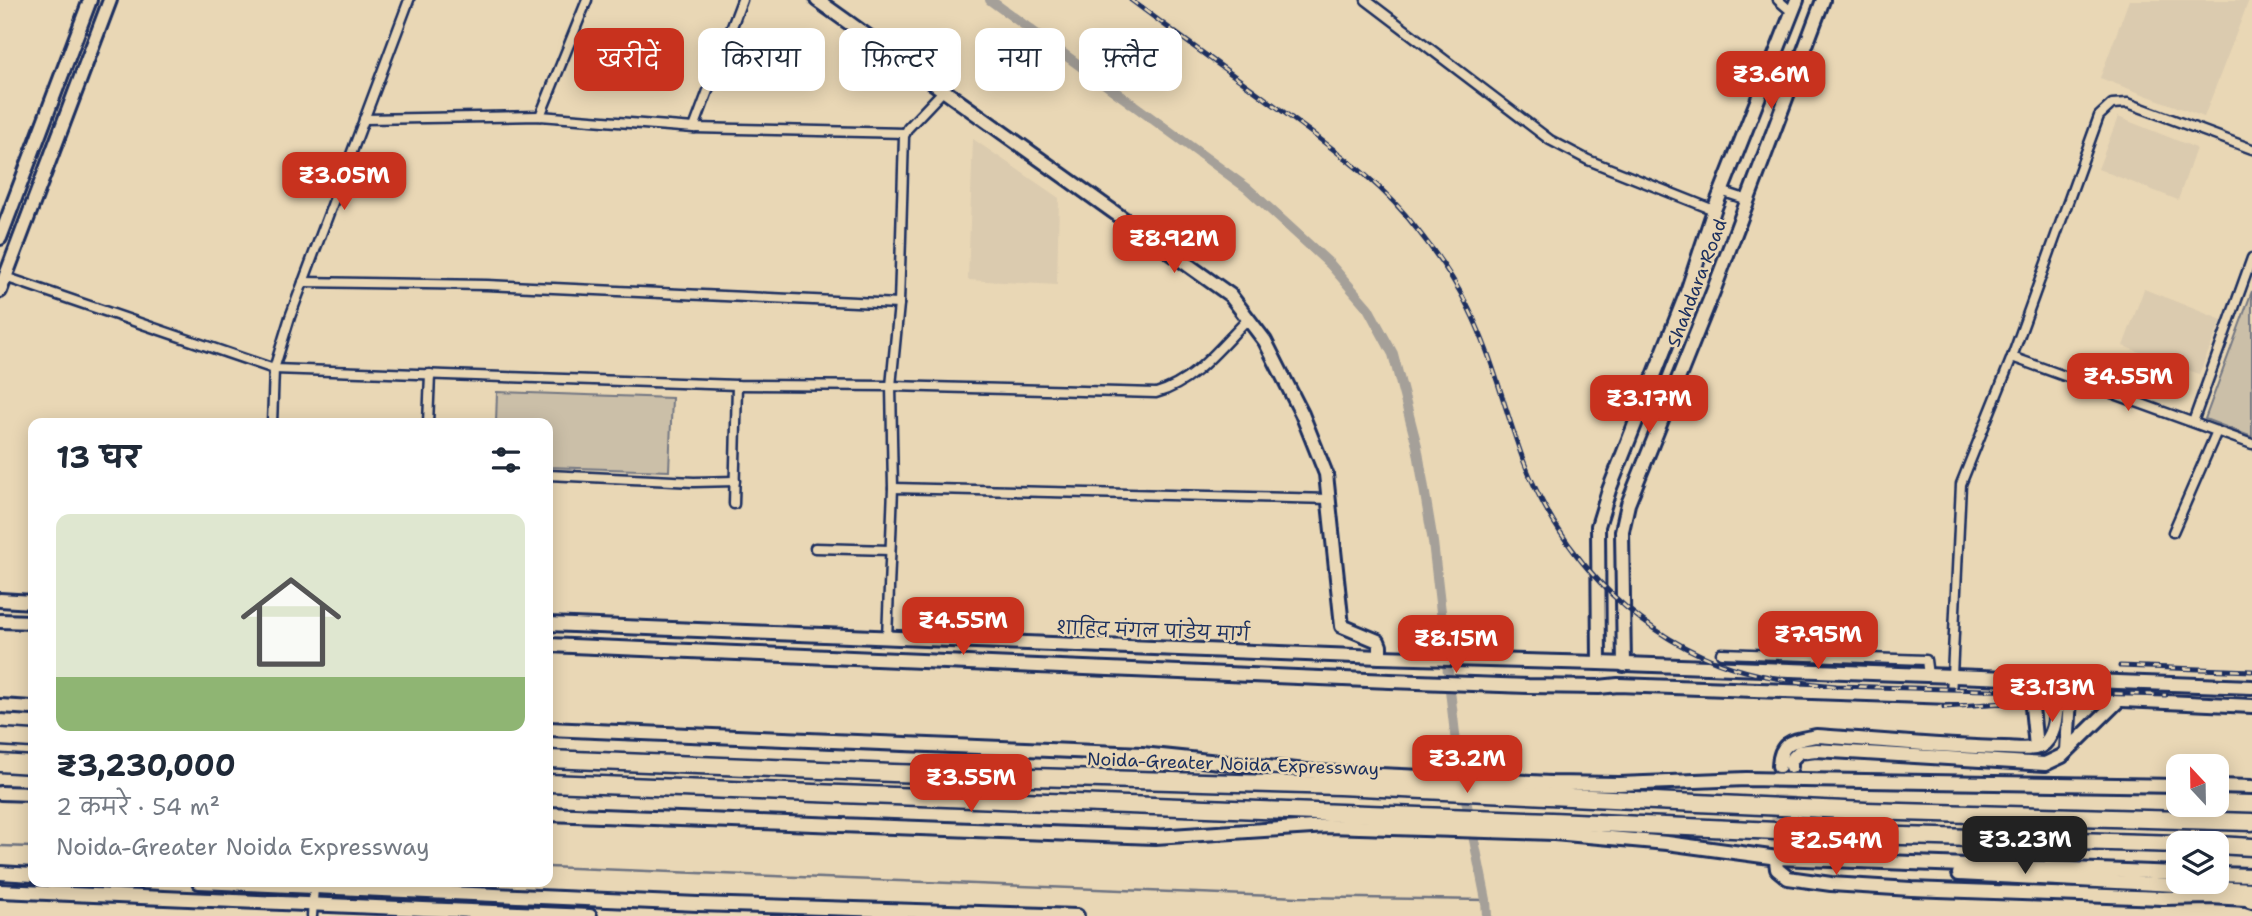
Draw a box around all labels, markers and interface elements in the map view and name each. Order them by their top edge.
chip: खरीदें [574,28,684,91]
chip: किराया [698,28,825,91]
chip: फ़िल्टर [839,28,961,91]
chip: नया [975,28,1065,91]
chip: फ़्लैट [1079,28,1182,91]
pin: ₹3.6M [1722,52,1820,111]
text: ₹3.6M [1732,59,1810,89]
pin: ₹3.05M [287,152,401,212]
text: ₹3.05M [298,160,390,190]
pin: ₹8.92M [1117,216,1231,275]
street label: Shahdara Road [1662,216,1732,350]
text: ₹8.92M [1129,223,1219,253]
pin: ₹4.55M [2071,354,2185,413]
text: ₹4.55M [2083,361,2173,391]
pin: ₹3.17M [1592,376,1706,435]
text: ₹3.17M [1606,383,1692,413]
text: 13 घर [56,437,140,478]
icon: filters [487,441,525,479]
icon: home [228,559,354,685]
pin: ₹4.55M [906,598,1020,657]
text: ₹4.55M [918,605,1008,635]
street label: शाहिद मंगल पांडेय मार्ग [1056,612,1252,646]
pin: ₹7.95M [1761,612,1875,671]
pin: ₹8.15M [1399,616,1513,675]
text: ₹7.95M [1774,619,1862,649]
text: ₹8.15M [1414,623,1498,653]
pin: ₹3.13M [1995,664,2109,724]
text: ₹3.13M [2009,672,2095,702]
pin: ₹3.2M [1418,736,1516,795]
text: ₹3.2M [1428,743,1506,773]
text: ₹3,230,000 [56,745,236,786]
street label: Noida-Greater Noida Expressway [1087,747,1379,781]
pin: ₹3.55M [914,754,1028,814]
north arrow [2166,754,2230,817]
map controls [2166,754,2229,894]
text: ₹3.55M [926,762,1016,792]
text: 2 कमरे · 54 m² [56,792,220,822]
pin: ₹3.23M [1968,816,2082,876]
pin: ₹2.54M [1779,818,1893,877]
text: ₹3.23M [1978,824,2072,854]
text: ₹2.54M [1790,825,1882,855]
button: layers [2166,831,2229,894]
text: Noida-Greater Noida Expressway [56,832,430,862]

